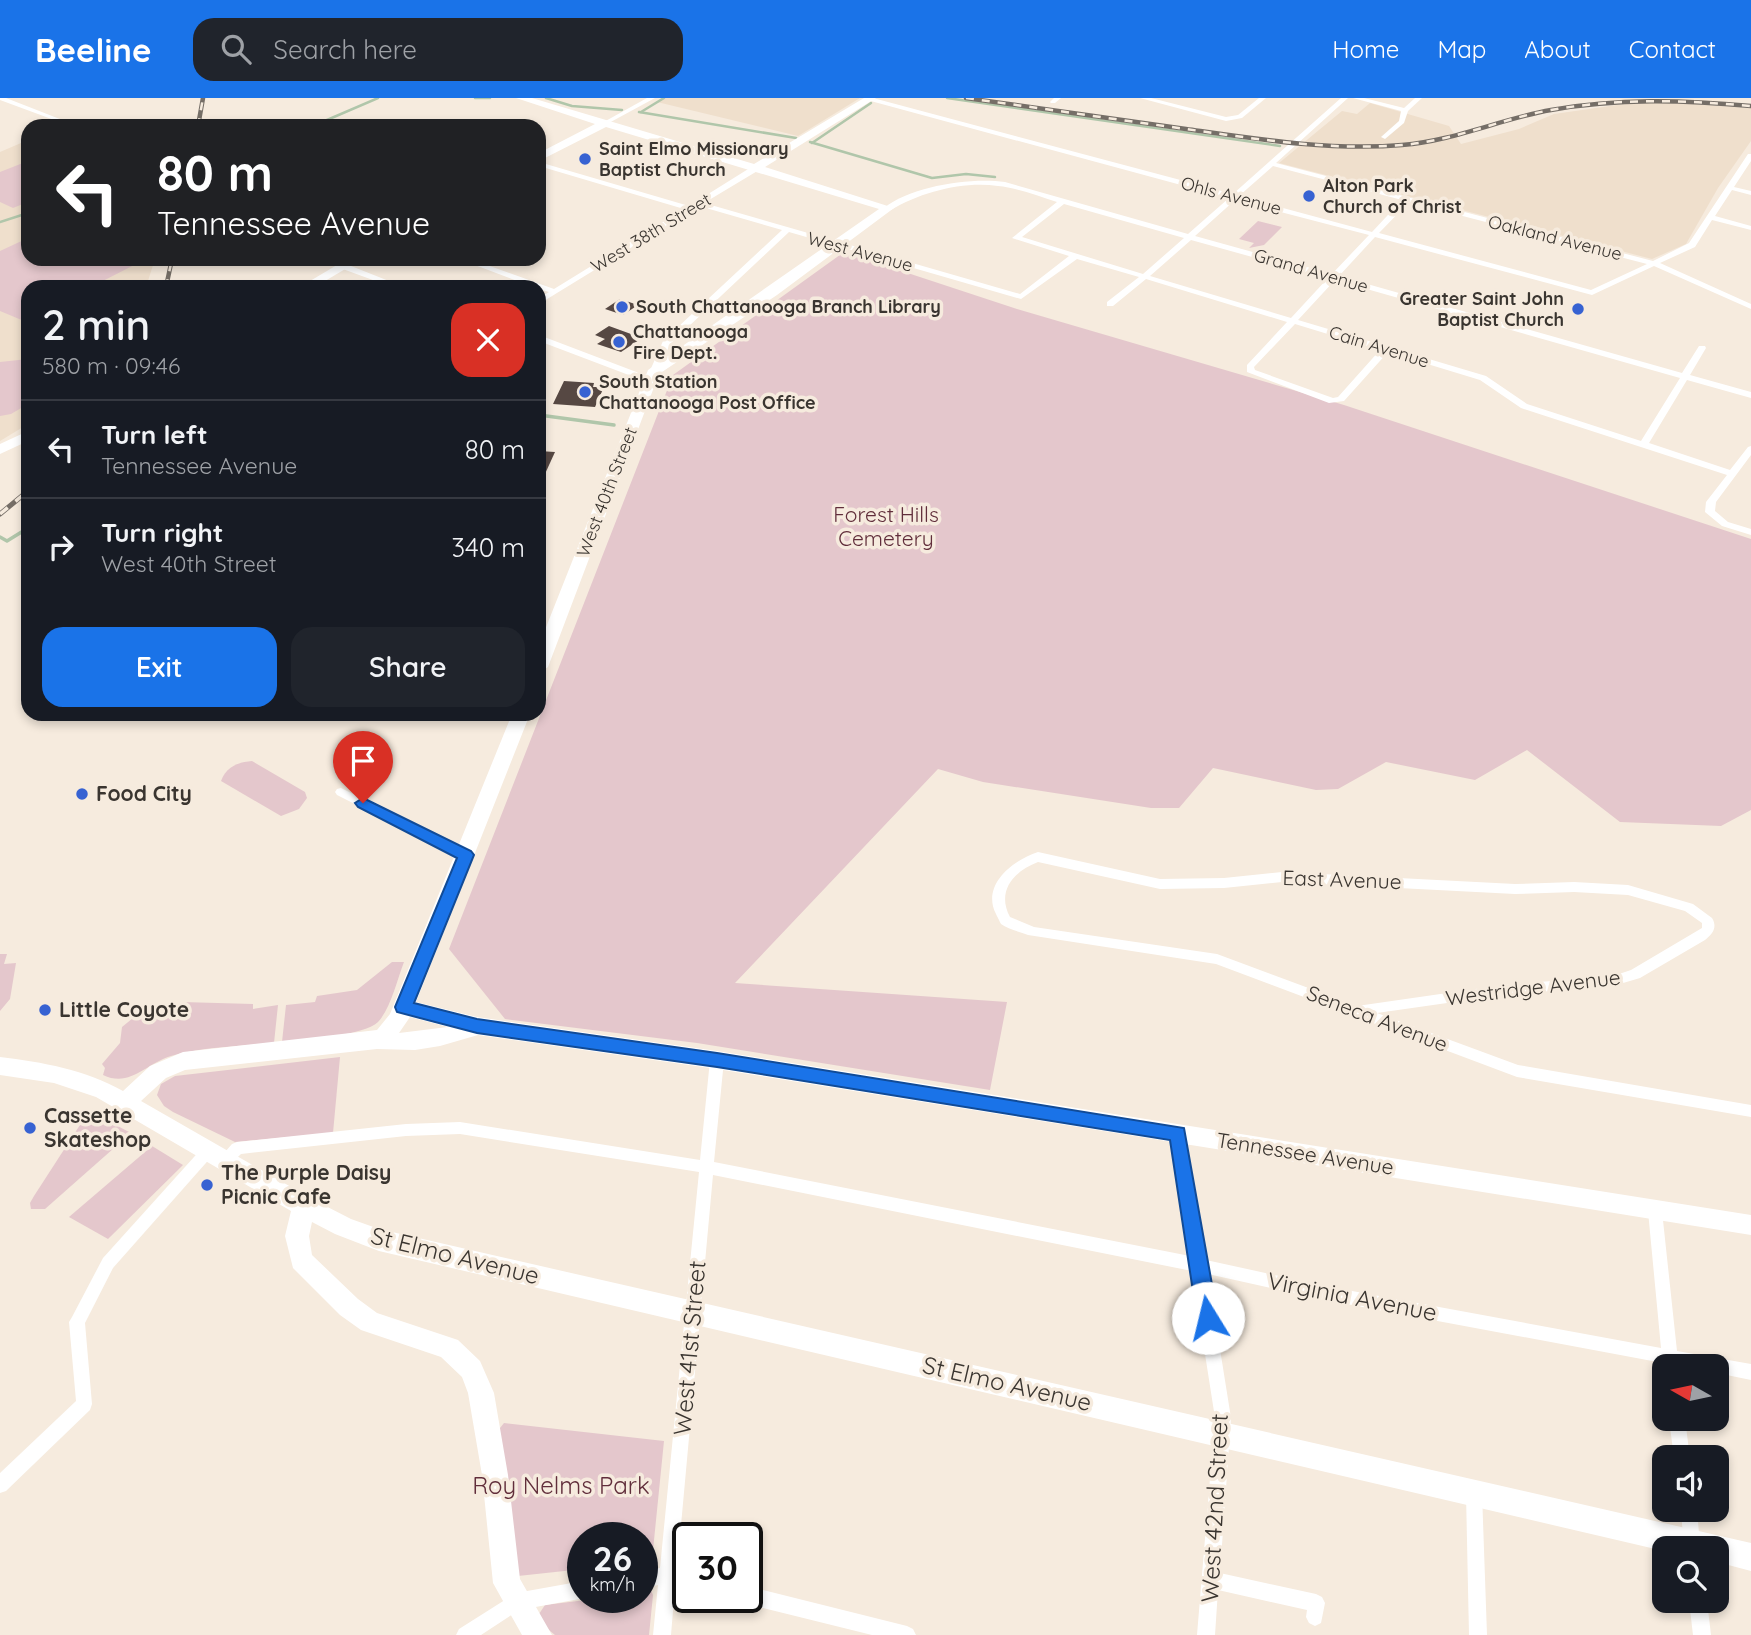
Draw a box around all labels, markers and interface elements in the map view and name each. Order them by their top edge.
search box [193,18,683,81]
text: Beeline [35,29,151,70]
icon: search [217,30,255,68]
text: Search here [273,33,417,66]
text: Home [1332,34,1399,64]
text: Map [1437,34,1486,64]
text: About [1524,34,1591,64]
text: Contact [1629,34,1716,64]
place label: Saint Elmo Missionary Baptist Church [599,137,789,181]
text: 80 m [157,142,273,203]
icon: left [42,147,133,238]
marker: Saint Elmo Missionary Baptist Church [577,151,593,167]
street label: Ohls Avenue [1178,171,1284,220]
place label: Alton Park Church of Christ [1323,174,1462,218]
street label: West 38th Street [586,188,715,278]
marker: Alton Park Church of Christ [1301,188,1317,204]
text: Tennessee Avenue [157,203,430,243]
street label: Oakland Avenue [1486,210,1624,265]
street label: West Avenue [805,226,915,277]
street label: Grand Avenue [1251,243,1371,298]
place label: Greater Saint John Baptist Church [1399,287,1564,331]
place label: South Chattanooga Branch Library [636,295,941,318]
text: 2 min [42,298,150,351]
marker: South Chattanooga Branch Library [614,299,630,315]
marker: Greater Saint John Baptist Church [1570,301,1586,317]
button: close [451,303,525,377]
place label: Chattanooga Fire Dept. [633,320,748,364]
street label: Cain Avenue [1326,320,1432,373]
marker: Chattanooga Fire Dept. [611,334,627,350]
text: 580 m · 09:46 [42,351,180,380]
place label: South Station Chattanooga Post Office [599,370,816,414]
marker: South Station Chattanooga Post Office [577,384,593,400]
text: Turn left [101,418,208,451]
street label: West 40th Street [571,424,642,560]
icon: left [42,430,80,468]
text: 80 m [465,433,525,466]
text: Tennessee Avenue [101,451,297,480]
park label: Forest Hills Cemetery [833,501,939,551]
text: Turn right [101,516,223,549]
icon: right [42,528,80,566]
text: 340 m [451,531,525,564]
text: West 40th Street [101,549,277,578]
button: Exit [42,627,277,707]
button: Share [291,627,525,707]
pin [333,731,393,803]
icon: arrive [344,742,382,780]
place label: Food City [96,780,192,806]
marker: Food City [74,786,90,802]
street label: East Avenue [1282,864,1402,894]
street label: Westridge Avenue [1444,963,1622,1011]
street label: Seneca Avenue [1303,979,1451,1057]
place label: Little Coyote [59,996,189,1022]
marker: Little Coyote [37,1002,53,1018]
place label: Cassette Skateshop [44,1102,151,1152]
marker: Cassette Skateshop [22,1120,38,1136]
street label: Tennessee Avenue [1215,1126,1396,1180]
place label: The Purple Daisy Picnic Cafe [221,1159,391,1209]
marker: The Purple Daisy Picnic Cafe [199,1177,215,1193]
street label: St Elmo Avenue [368,1220,542,1290]
street label: West 41st Street [666,1259,712,1436]
street label: Virginia Avenue [1265,1265,1440,1327]
position arrow [1171,1281,1245,1355]
street label: St Elmo Avenue [920,1349,1095,1417]
north arrow [1652,1354,1729,1432]
map controls [1652,1354,1729,1613]
street label: West 42nd Street [1194,1413,1234,1603]
button: sound [1652,1445,1729,1522]
park label: Roy Nelms Park [472,1470,650,1500]
speed limit sign: 30 [672,1522,763,1613]
text: 26 [593,1536,632,1580]
button: search [1652,1536,1729,1613]
text: km/h [590,1573,635,1596]

